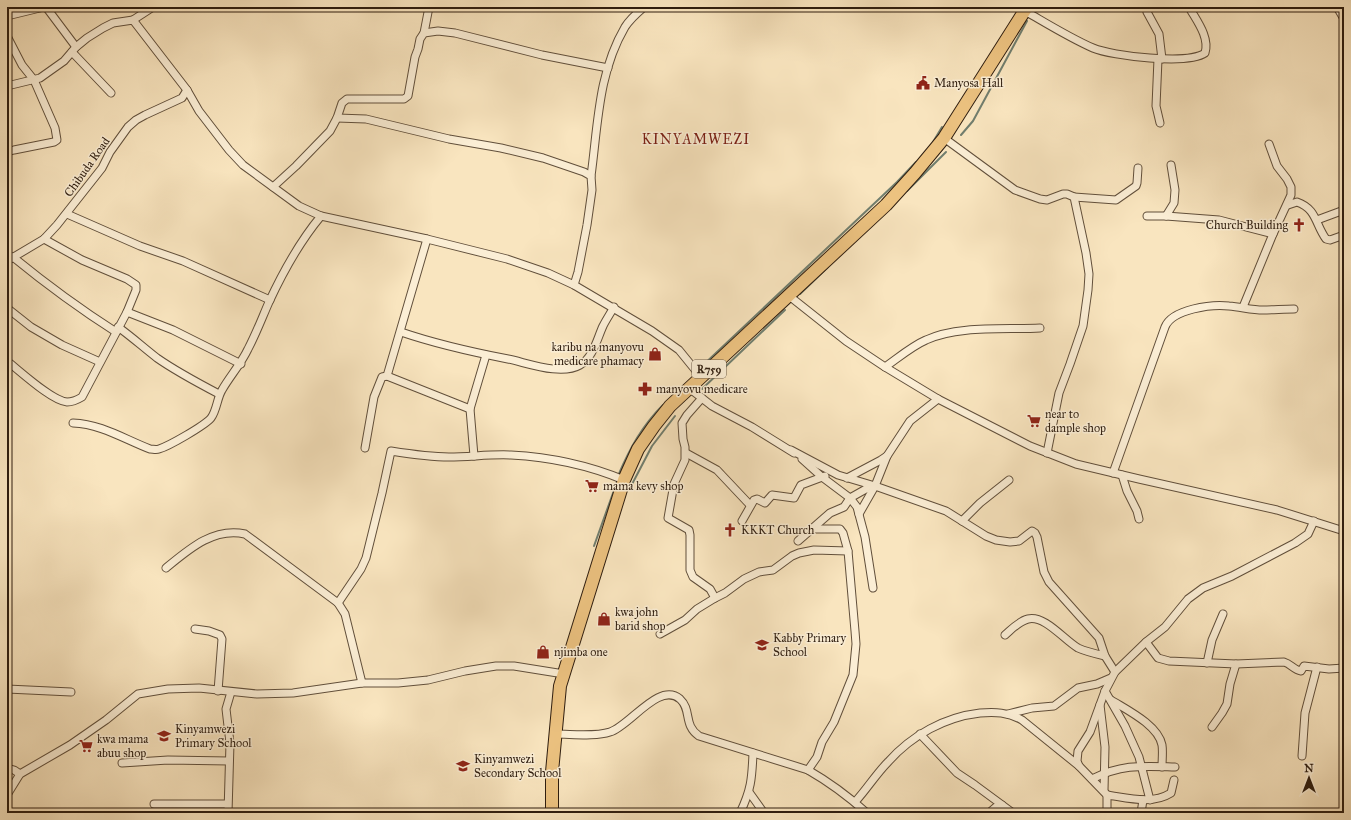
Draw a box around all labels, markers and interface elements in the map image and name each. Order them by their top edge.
public building icon: Manyosa Hall [915,75,931,91]
place label: Manyosa Hall [934,76,1004,90]
district label: KINYAMWEZI [642,131,750,148]
street label: Chibuda Road [61,135,113,199]
church icon: Church Building [1291,217,1307,233]
place label: Church Building [1206,218,1288,233]
place label: karibu na manyovu medicare phamacy [552,340,645,368]
shop icon: karibu na manyovu medicare phamacy [647,346,663,362]
road number: R759 [692,360,726,378]
pharmacy icon: manyovu medicare [637,381,653,397]
place label: manyovu medicare [656,382,748,396]
place label: near to dample shop [1045,407,1106,435]
supermarket icon: near to dample shop [1026,413,1042,429]
supermarket icon: mama kevy shop [584,478,600,494]
place label: mama kevy shop [603,479,683,493]
church icon: KKKT Church [722,522,738,538]
place label: KKKT Church [741,523,815,537]
place label: kwa john barid shop [615,605,665,633]
shop icon: kwa john barid shop [596,611,612,627]
place label: Kabby Primary School [773,631,847,659]
school or university icon: Kabby Primary School [754,637,770,653]
shop icon: njimba one [535,644,551,660]
place label: njimba one [554,645,608,659]
place label: Kinyamwezi Primary School [175,722,252,750]
school or university icon: Kinyamwezi Primary School [156,728,172,744]
place label: kwa mama abuu shop [97,732,149,760]
supermarket icon: kwa mama abuu shop [78,738,94,754]
place label: Kinyamwezi Secondary School [474,752,562,780]
school or university icon: Kinyamwezi Secondary School [455,758,471,774]
north arrow [1289,758,1329,798]
text: N [1304,762,1314,775]

